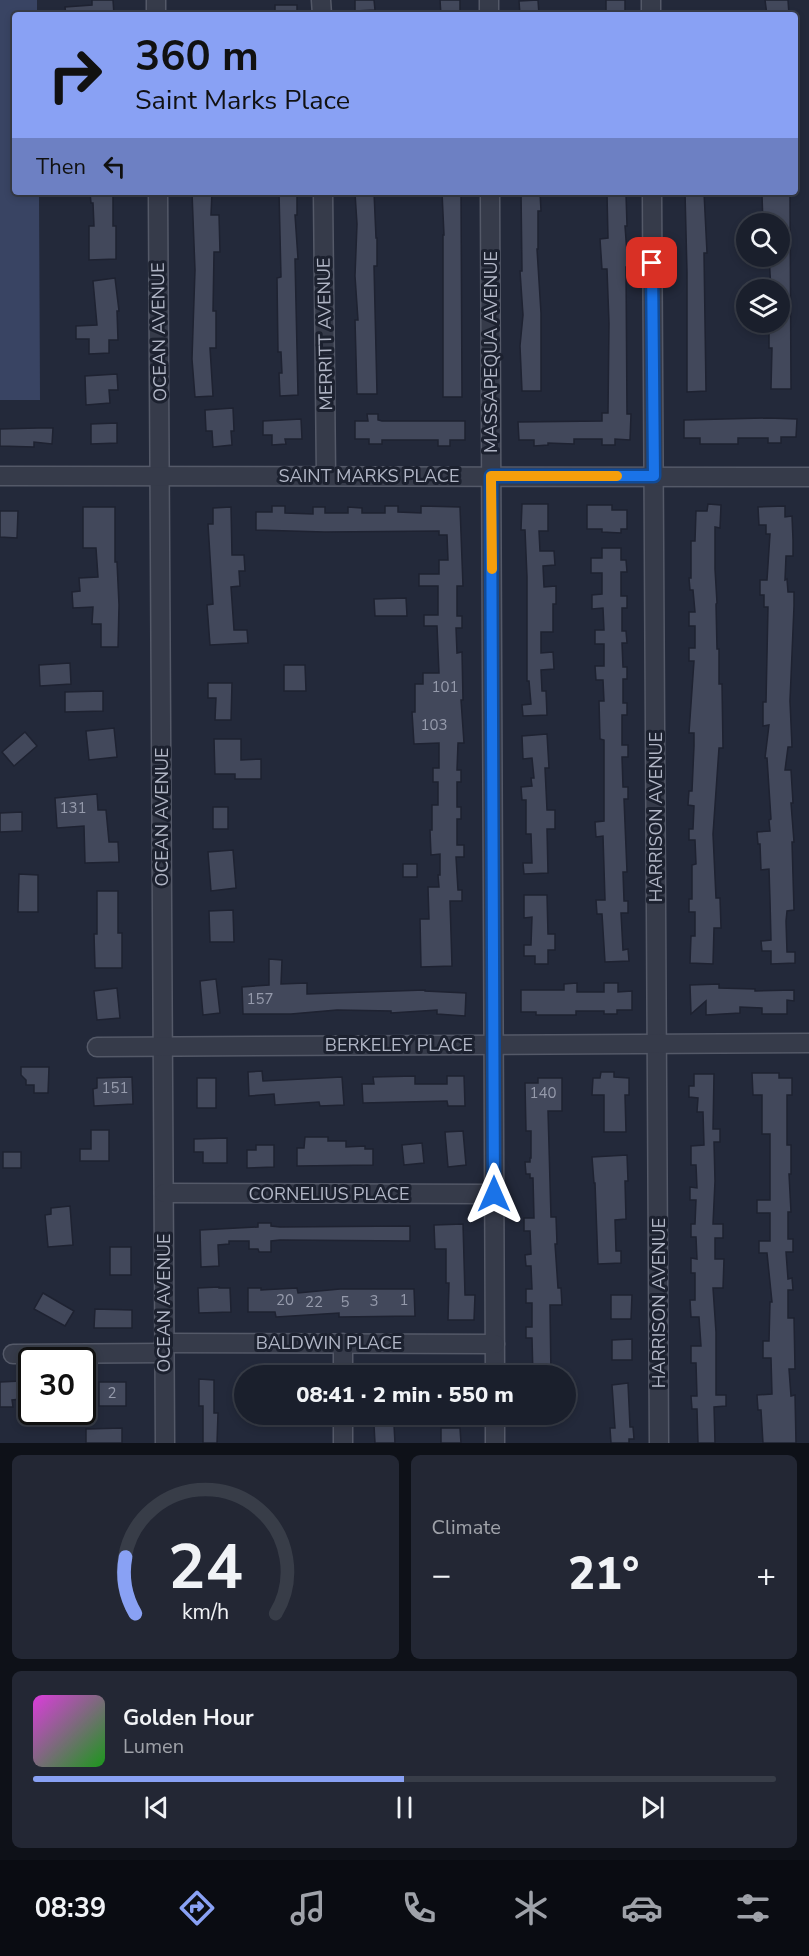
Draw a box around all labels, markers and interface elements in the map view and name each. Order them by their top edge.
text: 360 m [135,28,259,85]
icon: right [36,36,114,114]
text: Saint Marks Place [135,82,350,119]
icon: left [98,150,131,183]
text: Then [36,152,86,182]
map controls [736,213,790,333]
button: search [736,213,790,267]
pin [626,237,677,288]
icon: arrive [635,246,668,279]
street label: MASSAPEQUA AVENUE [479,251,503,453]
street label: MERRITT AVENUE [312,257,338,411]
street label: OCEAN AVENUE [146,262,172,402]
button: layers [736,279,790,333]
street label: SAINT MARKS PLACE [279,464,459,488]
house number: 101 [431,677,459,697]
house number: 103 [420,715,448,735]
street label: HARRISON AVENUE [644,732,668,902]
street label: OCEAN AVENUE [150,747,174,887]
house number: 131 [59,798,87,818]
house number: 157 [246,989,274,1009]
street label: BERKELEY PLACE [325,1033,473,1057]
house number: 151 [101,1078,129,1098]
house number: 140 [529,1083,557,1103]
position arrow [462,1162,526,1226]
street label: CORNELIUS PLACE [249,1182,409,1206]
street label: HARRISON AVENUE [647,1218,671,1388]
street label: OCEAN AVENUE [152,1233,176,1373]
house number: 20 [276,1290,294,1310]
house number: 1 [399,1290,409,1310]
house number: 3 [369,1291,379,1311]
house number: 22 [305,1292,323,1312]
house number: 5 [340,1292,350,1312]
street label: BALDWIN PLACE [256,1331,402,1355]
speed limit sign: 30 [18,1347,96,1425]
text: 08:41 · 2 min · 550 m [296,1380,514,1410]
house number: 2 [107,1383,117,1403]
text: Climate [432,1514,501,1541]
text: 24 [168,1525,243,1610]
text: 21° [568,1544,639,1605]
text: − [432,1553,451,1598]
text: + [756,1553,776,1598]
text: km/h [182,1597,229,1627]
text: Golden Hour [123,1703,254,1733]
text: Lumen [123,1733,184,1760]
icon: previous [140,1791,173,1824]
icon: pause [388,1791,421,1824]
icon: next [636,1791,669,1824]
icon: directions [176,1887,218,1929]
icon: music [287,1887,329,1929]
icon: phone [398,1887,440,1929]
icon: climate [510,1887,552,1929]
icon: car [621,1887,663,1929]
icon: filters [732,1887,774,1929]
text: 08:39 [35,1890,106,1927]

